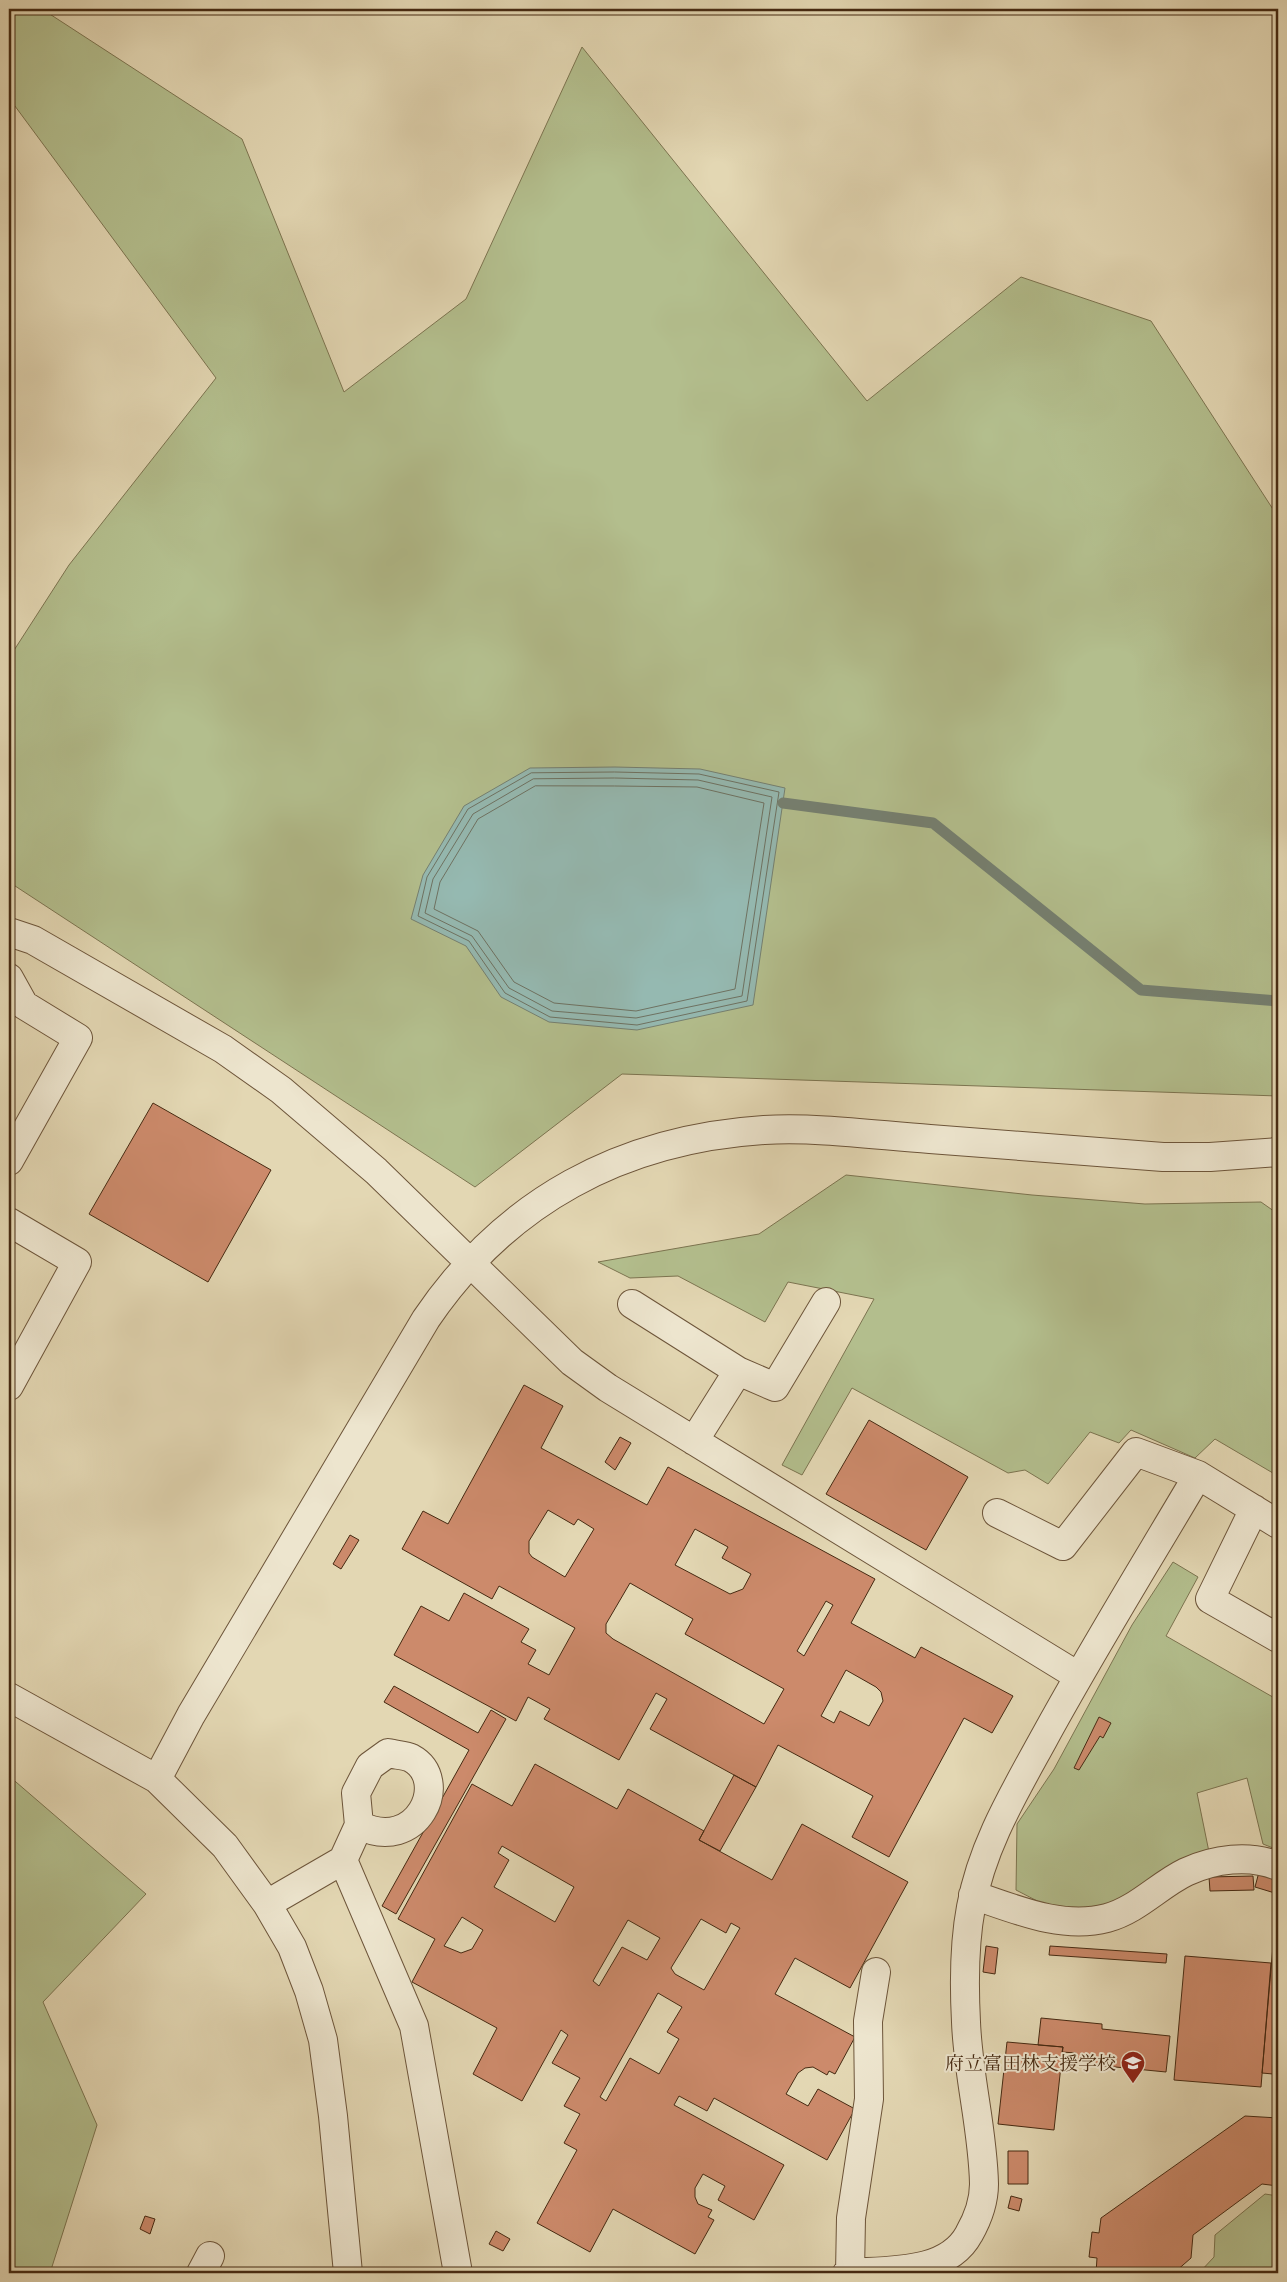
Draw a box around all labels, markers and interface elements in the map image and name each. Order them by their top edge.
school or university icon: 府立富田林支援学校 [1120,2050,1146,2084]
place label: 府立富田林支援学校 [945,2053,1116,2076]

